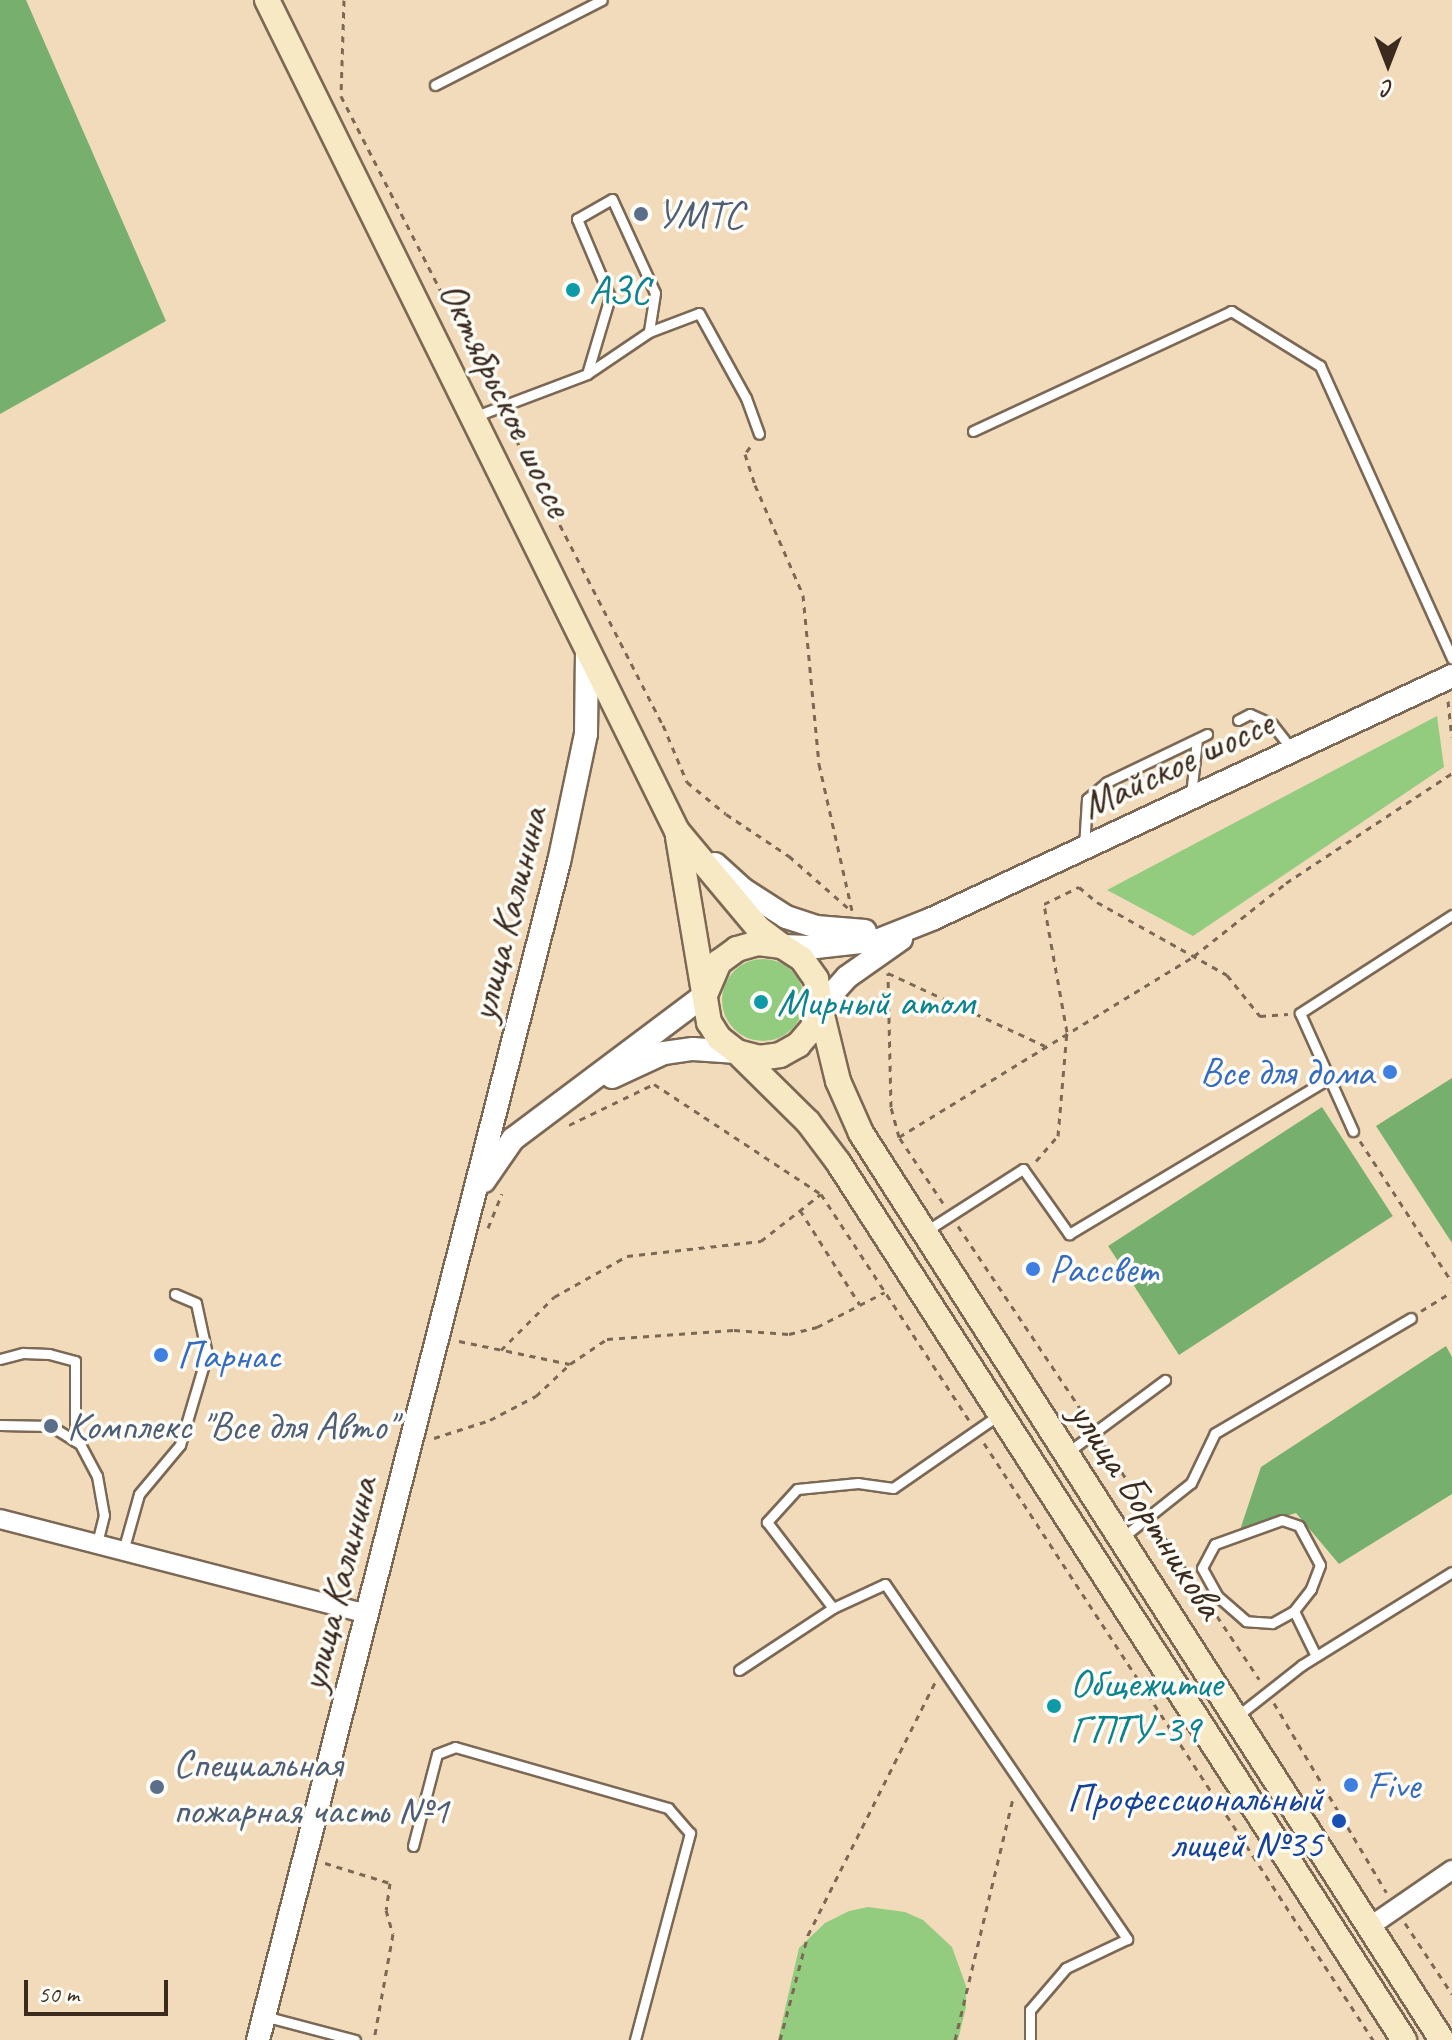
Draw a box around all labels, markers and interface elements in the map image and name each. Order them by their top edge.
north arrow [1348,24,1428,104]
text: С [1383,74,1393,102]
place label: УМТС [657,190,743,238]
marker: УМТС [632,205,650,223]
place label: АЗС [589,266,649,314]
street label: Октябрьское шоссе [428,273,584,525]
marker: АЗС [564,281,582,299]
street label: Майское шоссе [1073,698,1281,830]
street label: улица Калинина [458,802,558,1026]
place label: Мирный атом [777,978,974,1026]
marker: Мирный атом [752,993,770,1011]
place label: Все для дома [1199,1048,1374,1096]
marker: Все для дома [1381,1063,1399,1081]
place label: Рассвет [1049,1245,1157,1293]
marker: Рассвет [1024,1260,1042,1278]
place label: Парнас [177,1331,281,1379]
marker: Парнас [152,1346,170,1364]
street label: улица Бортникова [1058,1391,1236,1629]
place label: Комплекс "Все для Авто" [67,1402,398,1450]
marker: Комплекс "Все для Авто" [42,1417,60,1435]
street label: улица Калинина [288,1472,388,1696]
place label: Общежитие ГПТУ-39 [1070,1659,1222,1753]
marker: Общежитие ГПТУ-39 [1045,1697,1063,1715]
place label: Специальная пожарная часть №1 [173,1740,452,1834]
place label: Five [1367,1761,1420,1809]
place label: Профессиональный лицей №35 [1067,1774,1323,1868]
marker: Five [1342,1776,1360,1794]
marker: Специальная пожарная часть №1 [148,1778,166,1796]
marker: Профессиональный лицей №35 [1330,1812,1348,1830]
scale bar [28,1964,172,2014]
text: 50 m [38,1979,79,2009]

